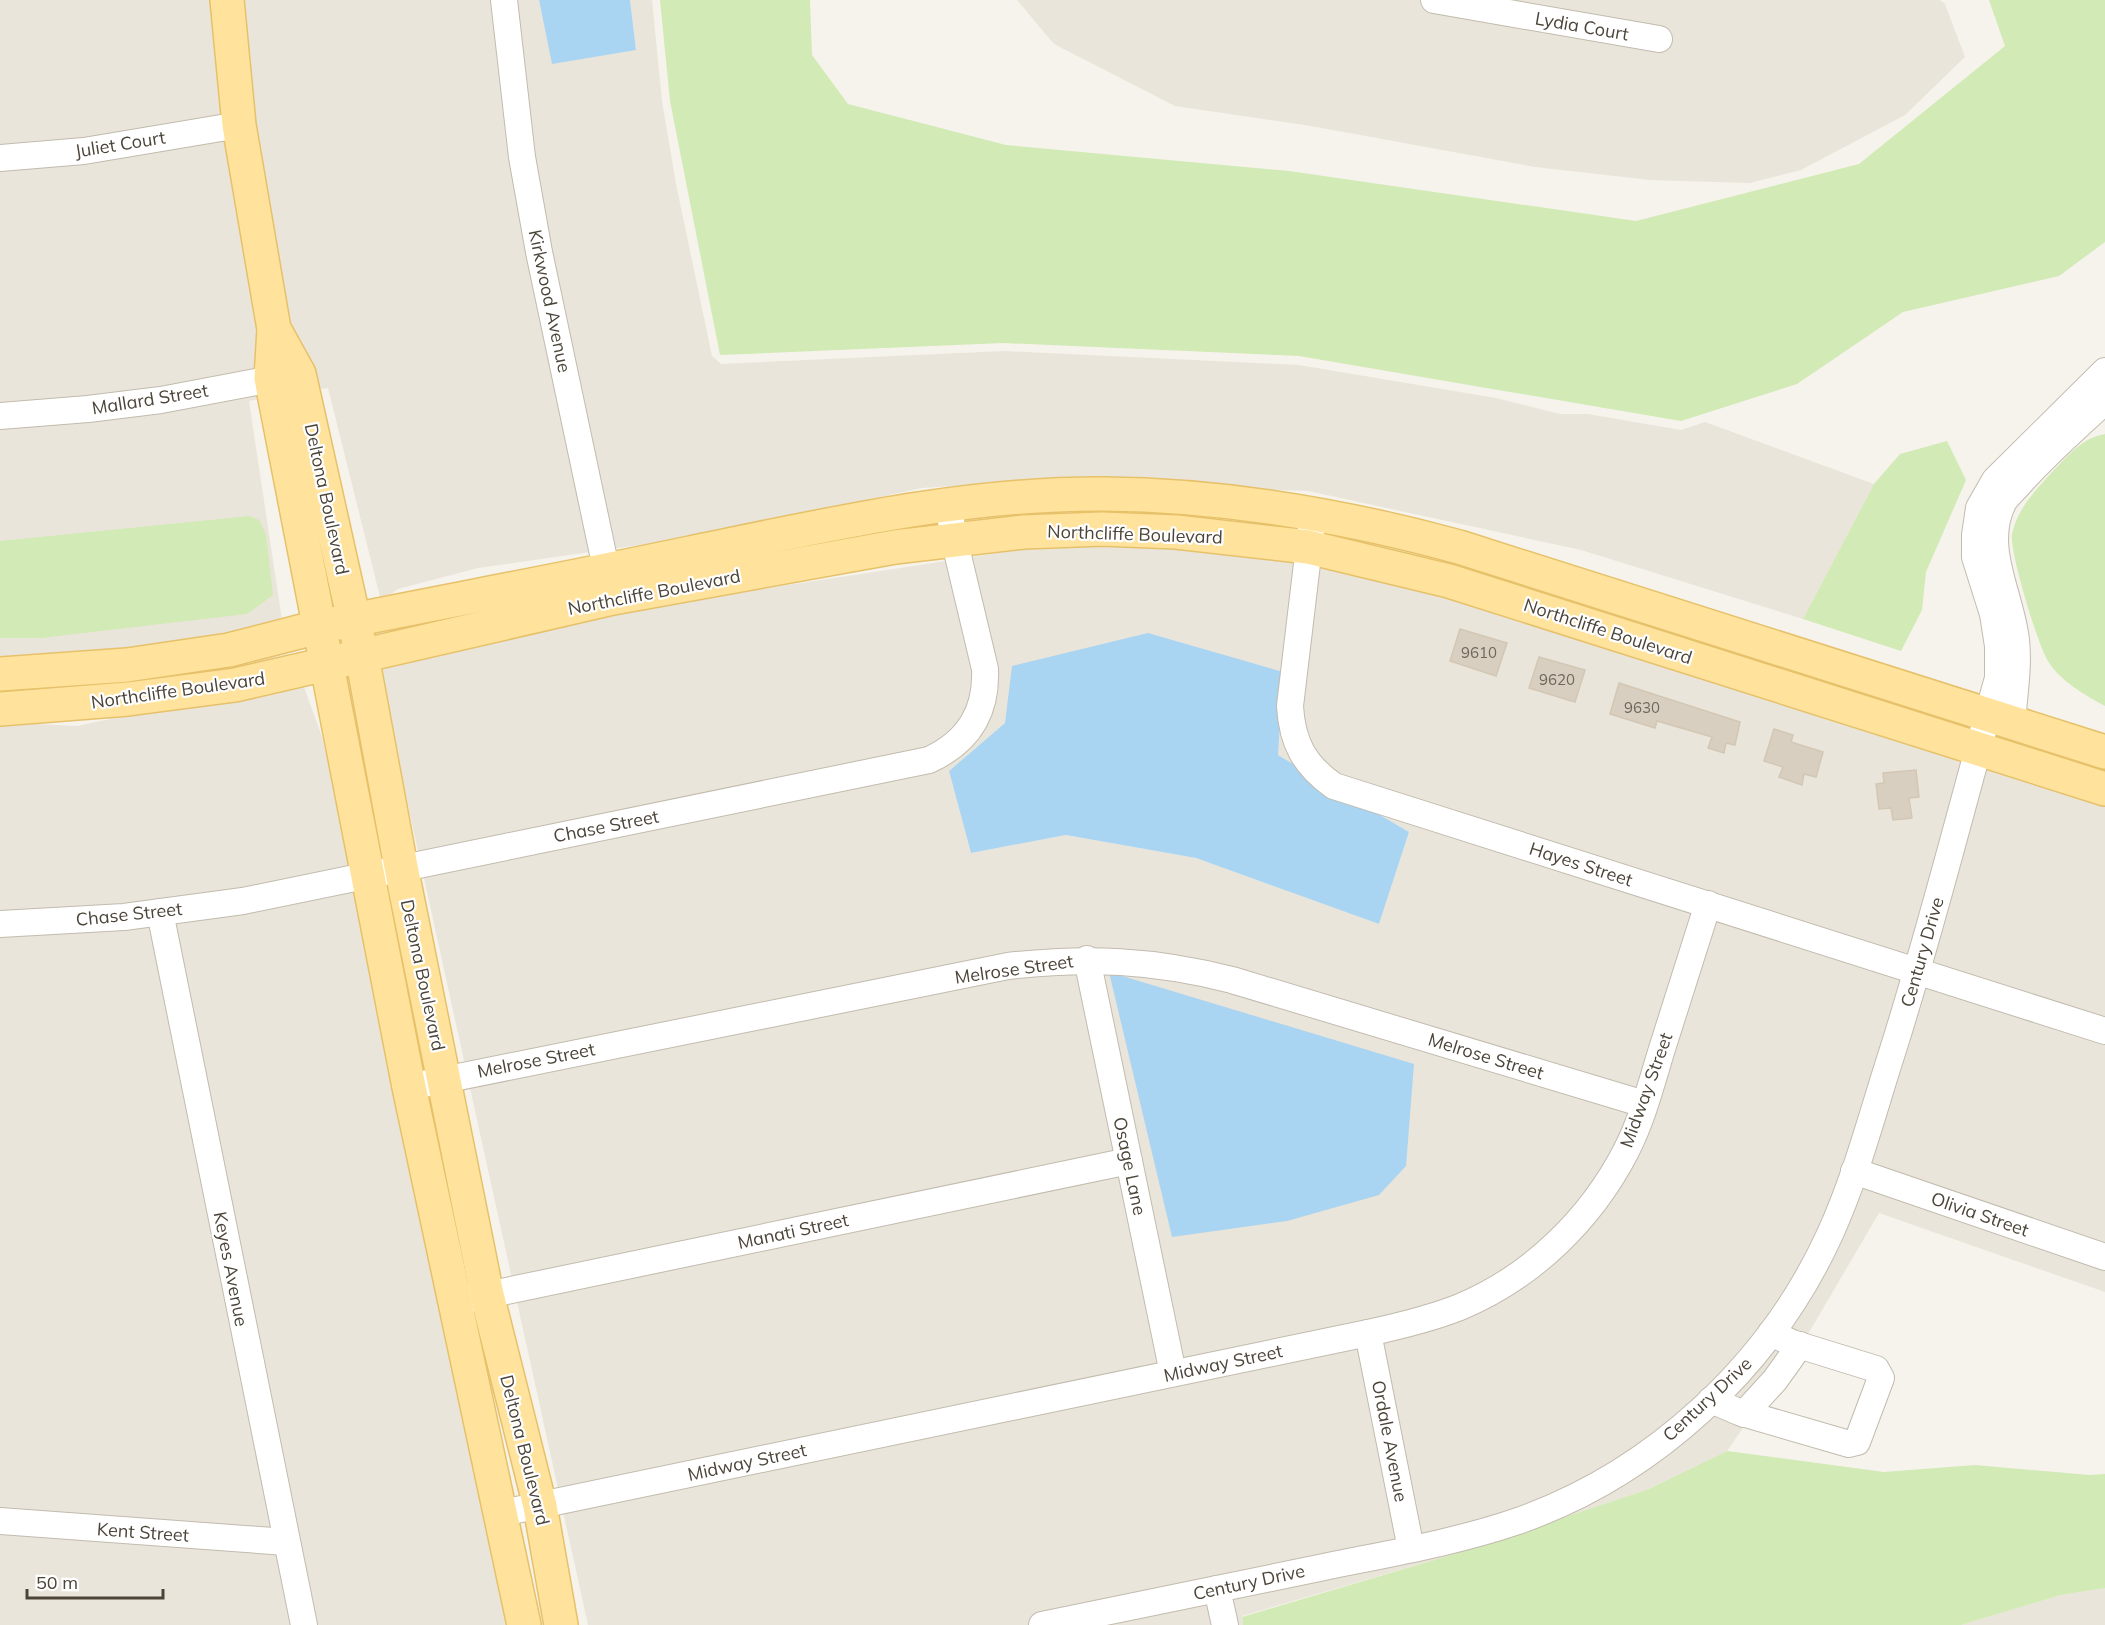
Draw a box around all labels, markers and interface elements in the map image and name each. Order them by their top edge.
street label: Lydia Court [1533,6,1631,46]
street label: Juliet Court [73,125,167,163]
street label: Kirkwood Avenue [524,227,576,375]
street label: Mallard Street [90,378,210,420]
street label: Deltona Boulevard [300,421,354,577]
street label: Northcliffe Boulevard [1047,519,1223,549]
street label: Northcliffe Boulevard [566,564,742,620]
street label: Northcliffe Boulevard [1521,593,1695,669]
house number: 9610 [1461,643,1497,662]
street label: Northcliffe Boulevard [90,666,266,714]
house number: 9620 [1539,670,1575,689]
house number: 9630 [1624,698,1660,717]
street label: Chase Street [551,805,661,847]
street label: Hayes Street [1527,837,1635,891]
street label: Century Drive [1895,894,1949,1010]
street label: Chase Street [75,897,183,931]
street label: Deltona Boulevard [396,897,450,1053]
street label: Melrose Street [953,949,1075,989]
street label: Melrose Street [1426,1028,1546,1084]
street label: Midway Street [1615,1029,1677,1151]
street label: Melrose Street [475,1037,597,1083]
street label: Osage Lane [1108,1115,1152,1217]
street label: Olivia Street [1928,1187,2032,1241]
street label: Manati Street [736,1208,850,1254]
street label: Keyes Avenue [209,1210,253,1328]
street label: Midway Street [1162,1339,1284,1387]
street label: Century Drive [1658,1352,1756,1446]
street label: Deltona Boulevard [495,1372,555,1528]
street label: Ordale Avenue [1367,1378,1413,1504]
street label: Midway Street [686,1438,808,1486]
street label: Kent Street [96,1517,190,1547]
street label: Century Drive [1191,1559,1307,1605]
scale bar [27,1562,164,1600]
text: 50 m [36,1571,78,1594]

